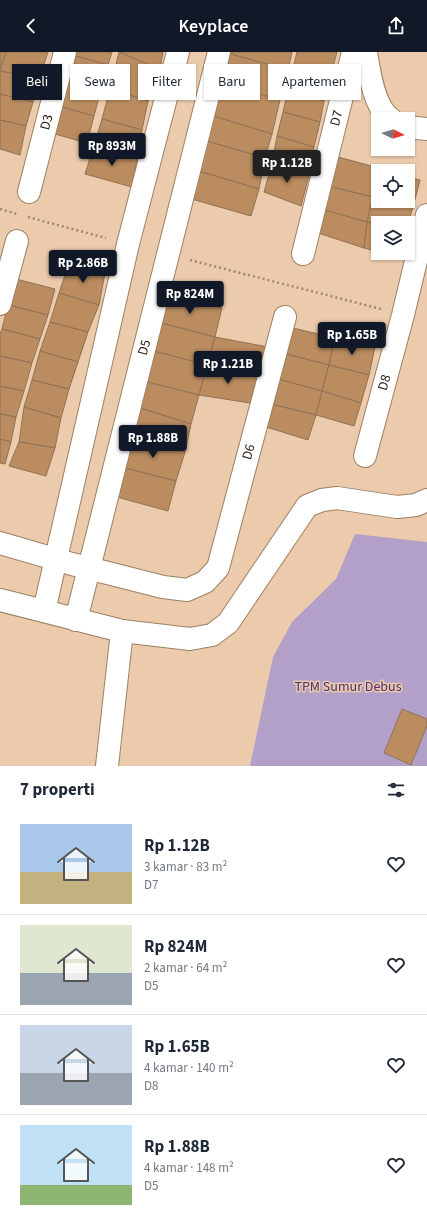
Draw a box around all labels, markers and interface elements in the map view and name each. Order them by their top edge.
text: Keyplace [179,14,248,39]
icon: back [20,15,42,37]
icon: share [385,15,407,37]
chip: Beli [12,64,62,100]
chip: Sewa [70,64,130,100]
chip: Filter [138,64,196,100]
chip: Baru [204,64,260,100]
chip: Apartemen [268,64,361,100]
street label: D7 [325,108,348,128]
street label: D3 [35,112,59,132]
north arrow [371,112,415,156]
map controls [371,112,415,260]
pin: Rp 893M [75,133,149,167]
text: Rp 893M [88,137,136,155]
pin: Rp 1.12B [246,150,328,184]
text: Rp 1.12B [262,154,312,172]
button: locate [371,164,415,208]
button: layers [371,216,415,260]
pin: Rp 2.86B [42,250,124,284]
text: Rp 2.86B [58,254,108,272]
pin: Rp 824M [153,281,227,315]
text: Rp 824M [166,285,214,303]
pin: Rp 1.65B [311,322,393,356]
text: Rp 1.65B [327,326,377,344]
street label: D5 [133,337,156,358]
pin: Rp 1.21B [187,351,269,385]
text: Rp 1.21B [203,355,253,373]
street label: D8 [373,372,396,393]
pin: Rp 1.88B [112,425,194,459]
text: Rp 1.88B [128,429,178,447]
street label: D6 [237,442,261,462]
park label: TPM Sumur Debus [294,677,402,697]
text: 7 properti [20,778,95,802]
icon: filters [385,779,407,801]
text: Rp 1.12B [144,834,210,858]
icon: home [52,840,100,888]
icon: heart [385,853,407,875]
text: 3 kamar · 83 m² [144,858,227,876]
text: D7 [144,876,158,894]
text: Rp 824M [144,935,207,959]
icon: home [52,941,100,989]
icon: heart [385,954,407,976]
text: 2 kamar · 64 m² [144,959,227,977]
text: D5 [144,977,158,995]
text: Rp 1.65B [144,1035,210,1059]
icon: home [52,1041,100,1089]
icon: heart [385,1054,407,1076]
text: 4 kamar · 140 m² [144,1059,234,1077]
text: D8 [144,1077,158,1095]
text: Rp 1.88B [144,1135,210,1159]
icon: home [52,1141,100,1189]
icon: heart [385,1154,407,1176]
text: 4 kamar · 148 m² [144,1159,234,1177]
text: D5 [144,1177,158,1195]

